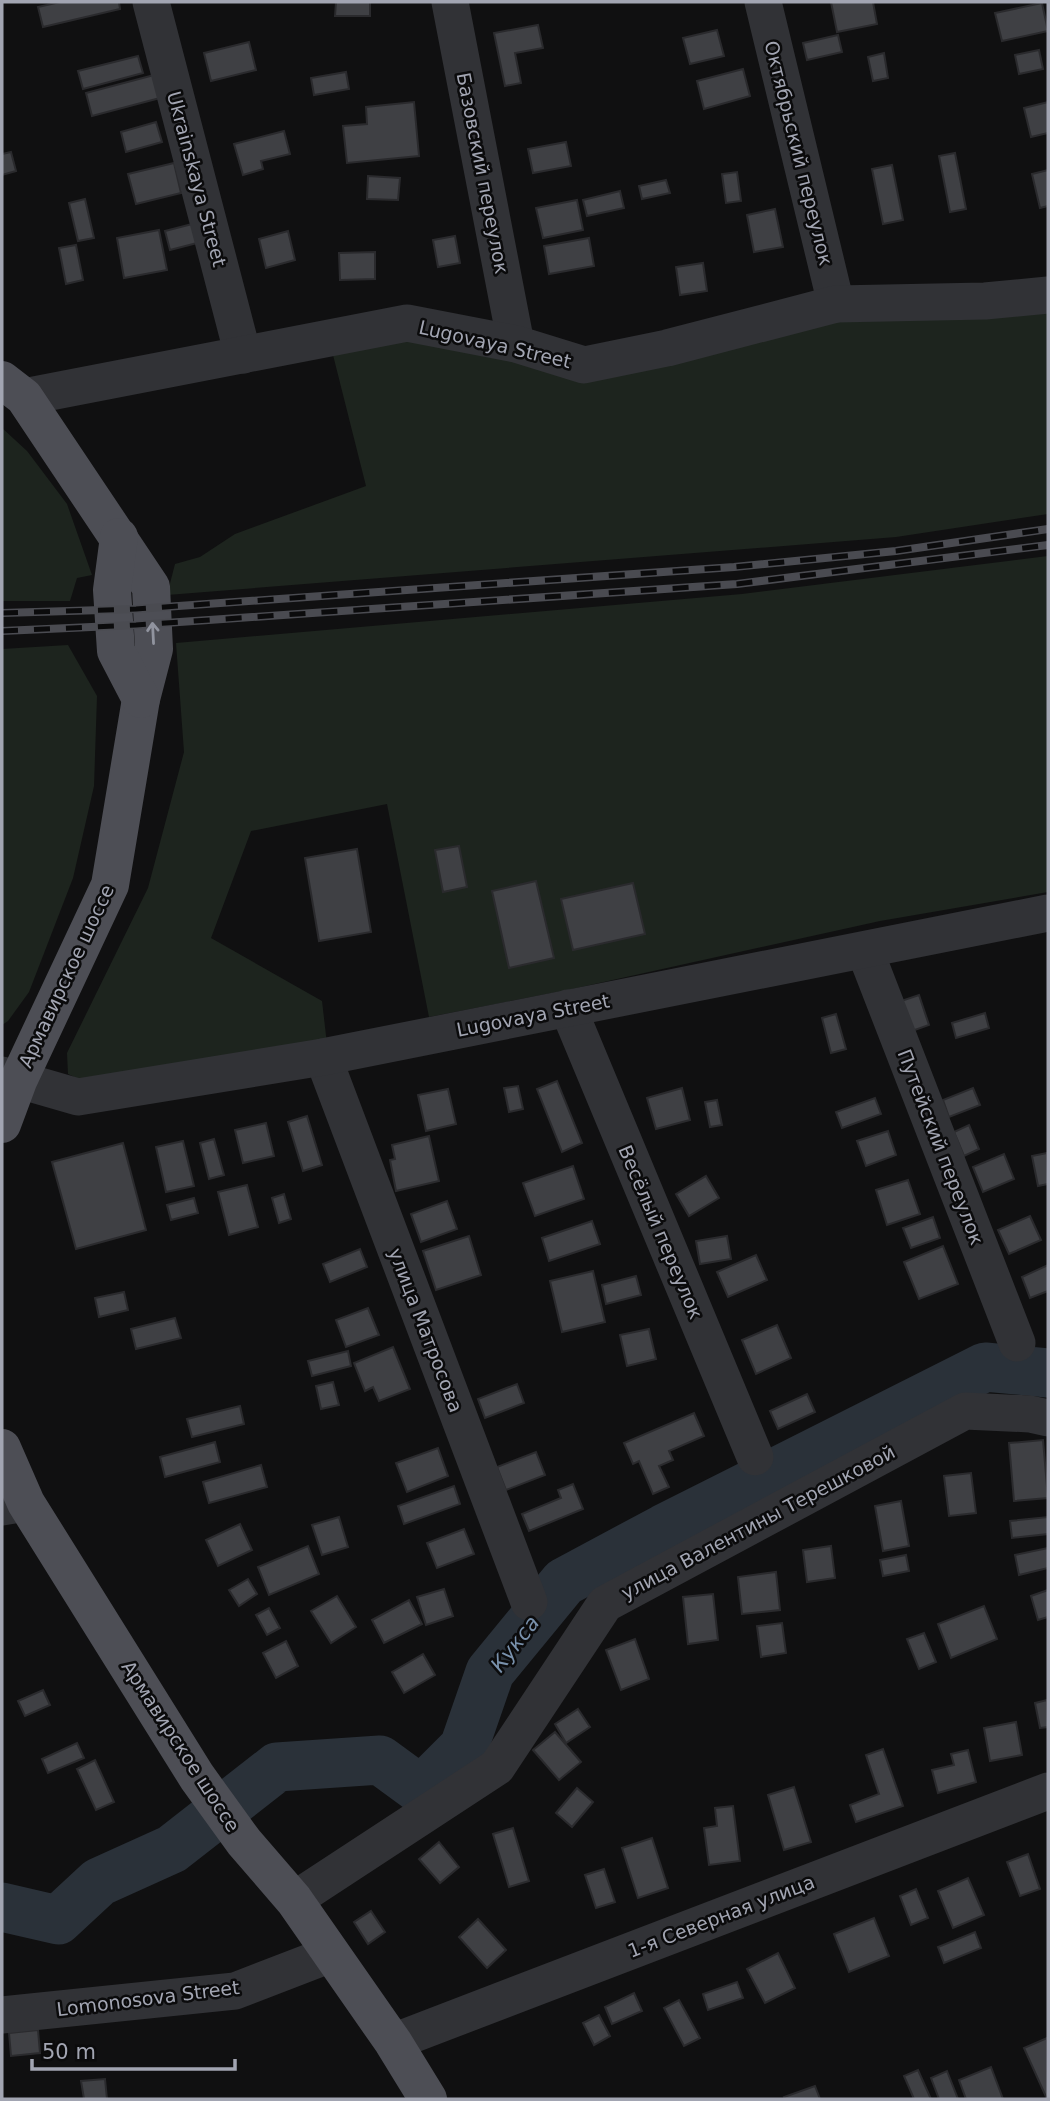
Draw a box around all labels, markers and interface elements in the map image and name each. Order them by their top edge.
street label: Октябрьский переулок [760,38,838,268]
street label: Базовский переулок [453,70,513,276]
street label: Ukrainskaya Street [163,89,231,269]
street label: Lugovaya Street [417,316,573,372]
one-way arrow [147,622,160,645]
street label: Армавирское шоссе [14,881,118,1071]
street label: Lugovaya Street [455,989,611,1041]
street label: Путейский переулок [894,1046,988,1248]
street label: Весёлый переулок [614,1142,708,1322]
street label: улица Матросова [385,1245,467,1415]
street label: улица Валентины Терешковой [617,1440,899,1604]
water label: Кукса [486,1611,544,1677]
street label: Армавирское шоссе [117,1656,245,1836]
street label: 1-я Северная улица [625,1870,817,1962]
street label: Lomonosova Street [55,1976,241,2020]
scale bar [32,2028,234,2072]
text: 50 m [42,2040,96,2064]

